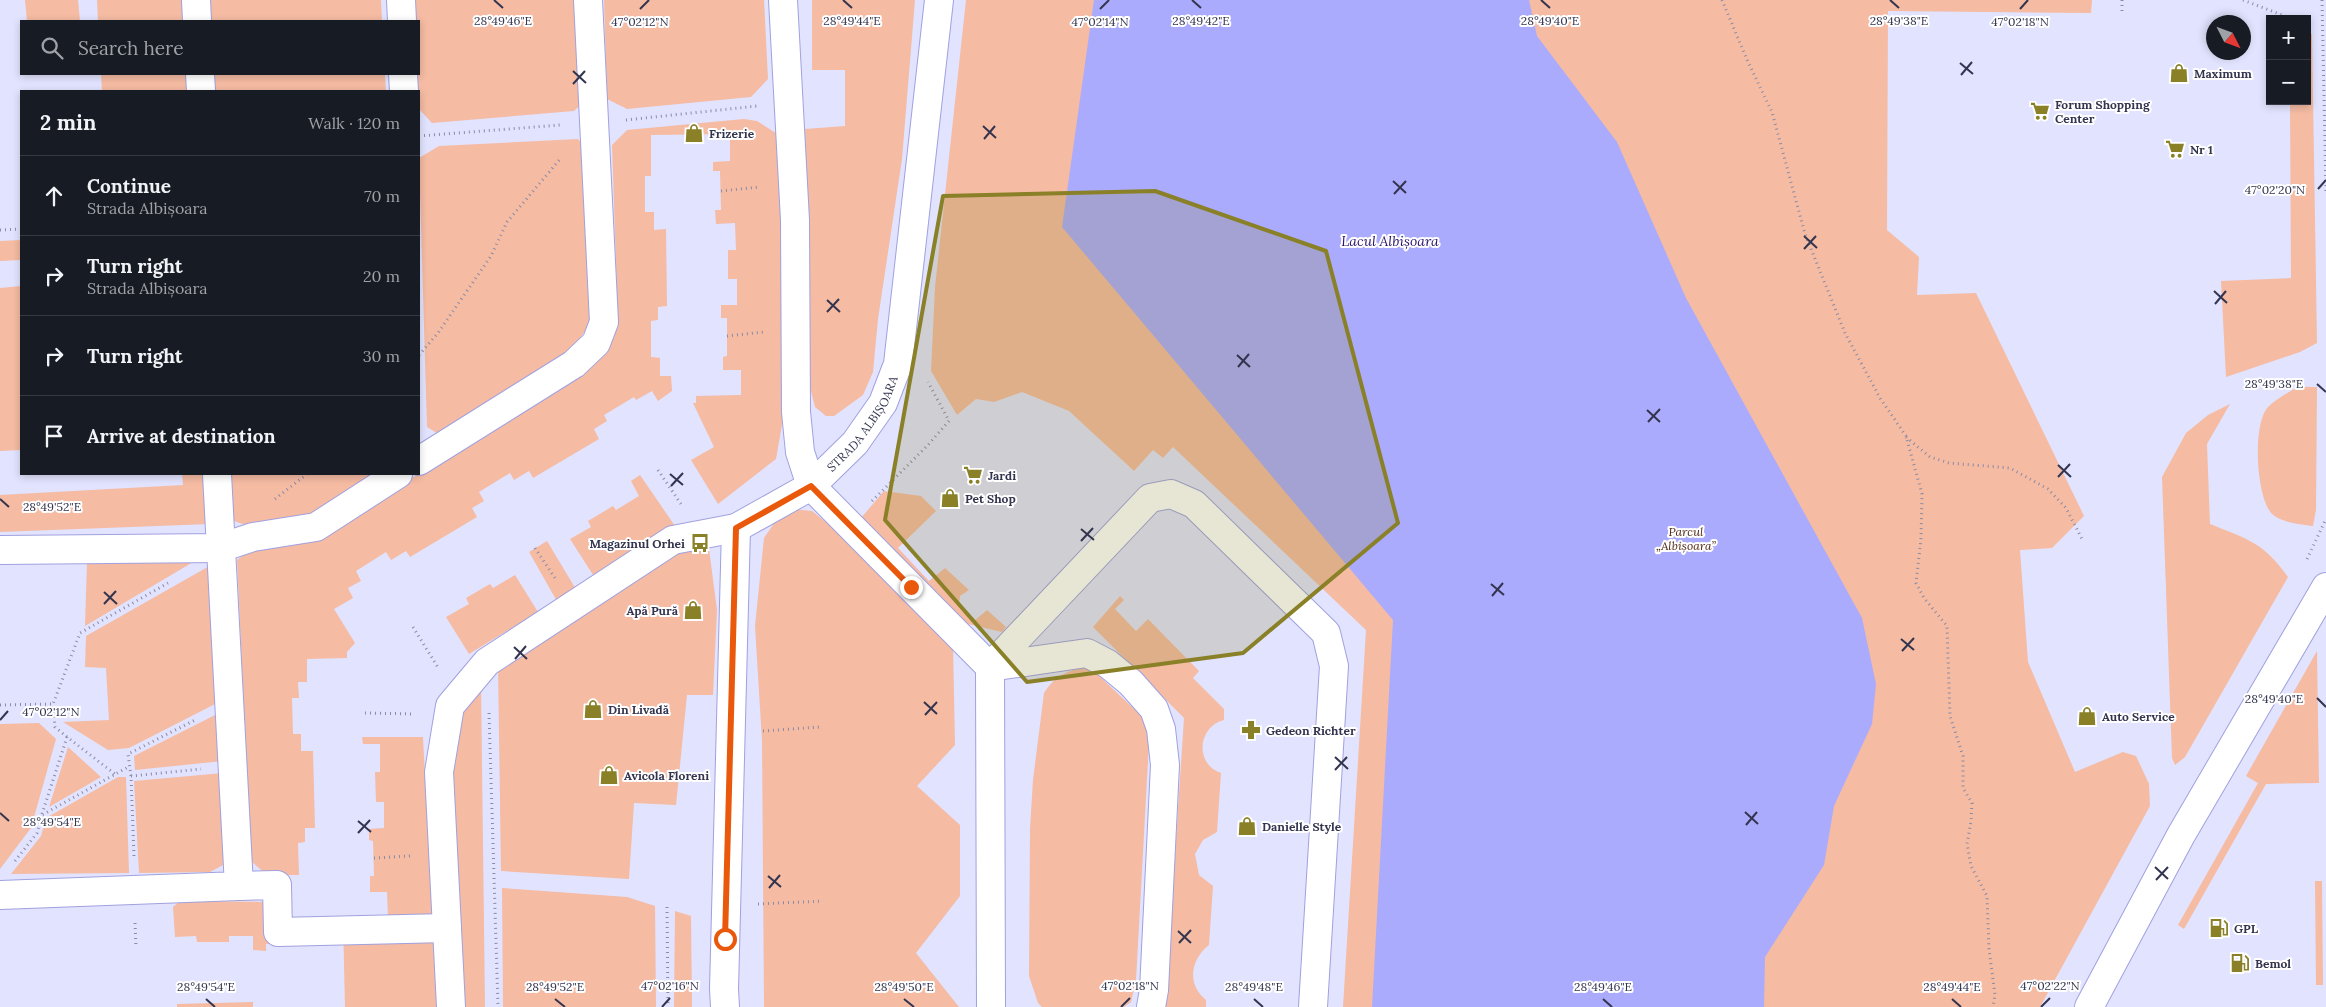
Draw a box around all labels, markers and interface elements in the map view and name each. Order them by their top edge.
text: 28°49'46"E [474,13,532,28]
text: 28°49'44"E [823,13,881,28]
text: 28°49'42"E [1172,13,1230,28]
text: 28°49'40"E [1521,13,1579,28]
text: 28°49'38"E [1870,13,1928,28]
text: 47°02'12"N [611,14,669,29]
text: 47°02'14"N [1071,14,1129,29]
text: 47°02'18"N [1991,14,2049,29]
north arrow [2206,15,2251,60]
map controls [2266,15,2311,105]
button: + [2266,15,2311,60]
search box [20,20,420,75]
icon: search [38,34,66,62]
text: Search here [78,36,184,60]
button: − [2266,60,2311,105]
shop icon: Maximum [2168,62,2190,84]
place label: Maximum [2194,66,2252,81]
place label: Forum Shopping Center [2055,97,2151,126]
supermarket icon: Forum Shopping Center [2029,100,2051,122]
text: 2 min [40,109,96,136]
text: Walk · 120 m [308,113,400,133]
shop icon: Frizerie [683,122,705,144]
place label: Frizerie [709,126,755,141]
supermarket icon: Nr 1 [2164,138,2186,160]
place label: Nr 1 [2190,142,2213,157]
text: Continue [87,174,171,198]
icon: ahead [40,182,68,210]
text: 47°02'20"N [2245,182,2305,197]
text: 70 m [364,186,400,206]
text: Strada Albișoara [87,198,208,218]
water label: Lacul Albișoara [1341,232,1439,250]
text: Turn right [87,254,183,278]
icon: right [40,262,68,290]
text: 20 m [363,266,400,286]
text: Strada Albișoara [87,278,208,298]
icon: right [40,342,68,370]
text: Turn right [87,344,183,368]
text: 30 m [363,346,400,366]
street label: STRADA ALBIȘOARA [823,373,901,474]
text: 28°49'38"E [2245,376,2303,391]
icon: arrive [40,422,68,450]
text: Arrive at destination [87,424,276,448]
supermarket icon: Jardi [962,464,984,486]
place label: Jardi [988,468,1016,483]
shop icon: Pet Shop [939,487,961,509]
place label: Pet Shop [965,491,1016,506]
text: 28°49'52"E [23,499,81,514]
park label: Parcul „Albișoara” [1656,524,1717,553]
bus stop icon: Magazinul Orhei [689,532,711,554]
place label: Magazinul Orhei [590,536,685,551]
route end [900,576,923,599]
shop icon: Apă Pură [682,599,704,621]
place label: Apă Pură [626,603,679,618]
text: 28°49'40"E [2245,691,2303,706]
shop icon: Din Livadă [582,698,604,720]
place label: Din Livadă [608,702,670,717]
text: 47°02'12"N [22,704,80,719]
shop icon: Auto Service [2076,705,2098,727]
place label: Auto Service [2102,709,2175,724]
pharmacy icon: Gedeon Richter [1240,719,1262,741]
place label: Gedeon Richter [1266,723,1356,738]
shop icon: Avicola Floreni [598,764,620,786]
place label: Avicola Floreni [624,768,709,783]
text: 28°49'54"E [23,814,81,829]
shop icon: Danielle Style [1236,815,1258,837]
place label: Danielle Style [1262,819,1342,834]
fuel station icon: GPL [2208,917,2230,939]
place label: GPL [2234,921,2259,936]
route start [714,928,737,951]
fuel station icon: Bemol [2229,952,2251,974]
place label: Bemol [2255,956,2291,971]
text: 47°02'16"N [641,978,699,993]
text: 47°02'18"N [1101,978,1159,993]
text: 47°02'22"N [2020,978,2080,993]
text: 28°49'54"E [177,979,235,994]
text: 28°49'52"E [526,979,584,994]
text: 28°49'50"E [874,979,934,994]
text: 28°49'48"E [1225,979,1283,994]
text: 28°49'46"E [1574,979,1632,994]
text: 28°49'44"E [1923,979,1981,994]

